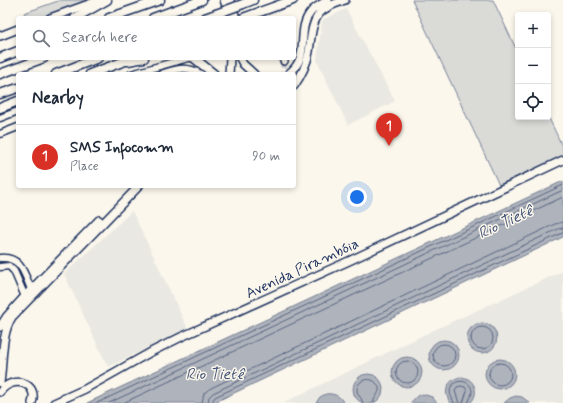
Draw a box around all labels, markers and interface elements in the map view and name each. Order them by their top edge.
map controls [515,12,551,120]
button: + [515,12,551,48]
search box [16,16,296,60]
icon: search [30,27,52,49]
text: Search here [62,28,138,48]
button: − [515,48,551,84]
button: locate [515,84,551,120]
text: Nearby [32,87,84,109]
pin: 1 [376,113,402,146]
text: SMS Infocomm [70,138,174,158]
text: 1 [42,148,48,165]
text: 90 m [252,148,280,165]
text: Place [70,158,99,175]
your location [347,187,367,207]
water label: Rio Tietê [475,200,538,244]
street label: Avenida Pirambóia [243,234,362,304]
water label: Rio Tietê [186,364,246,385]

